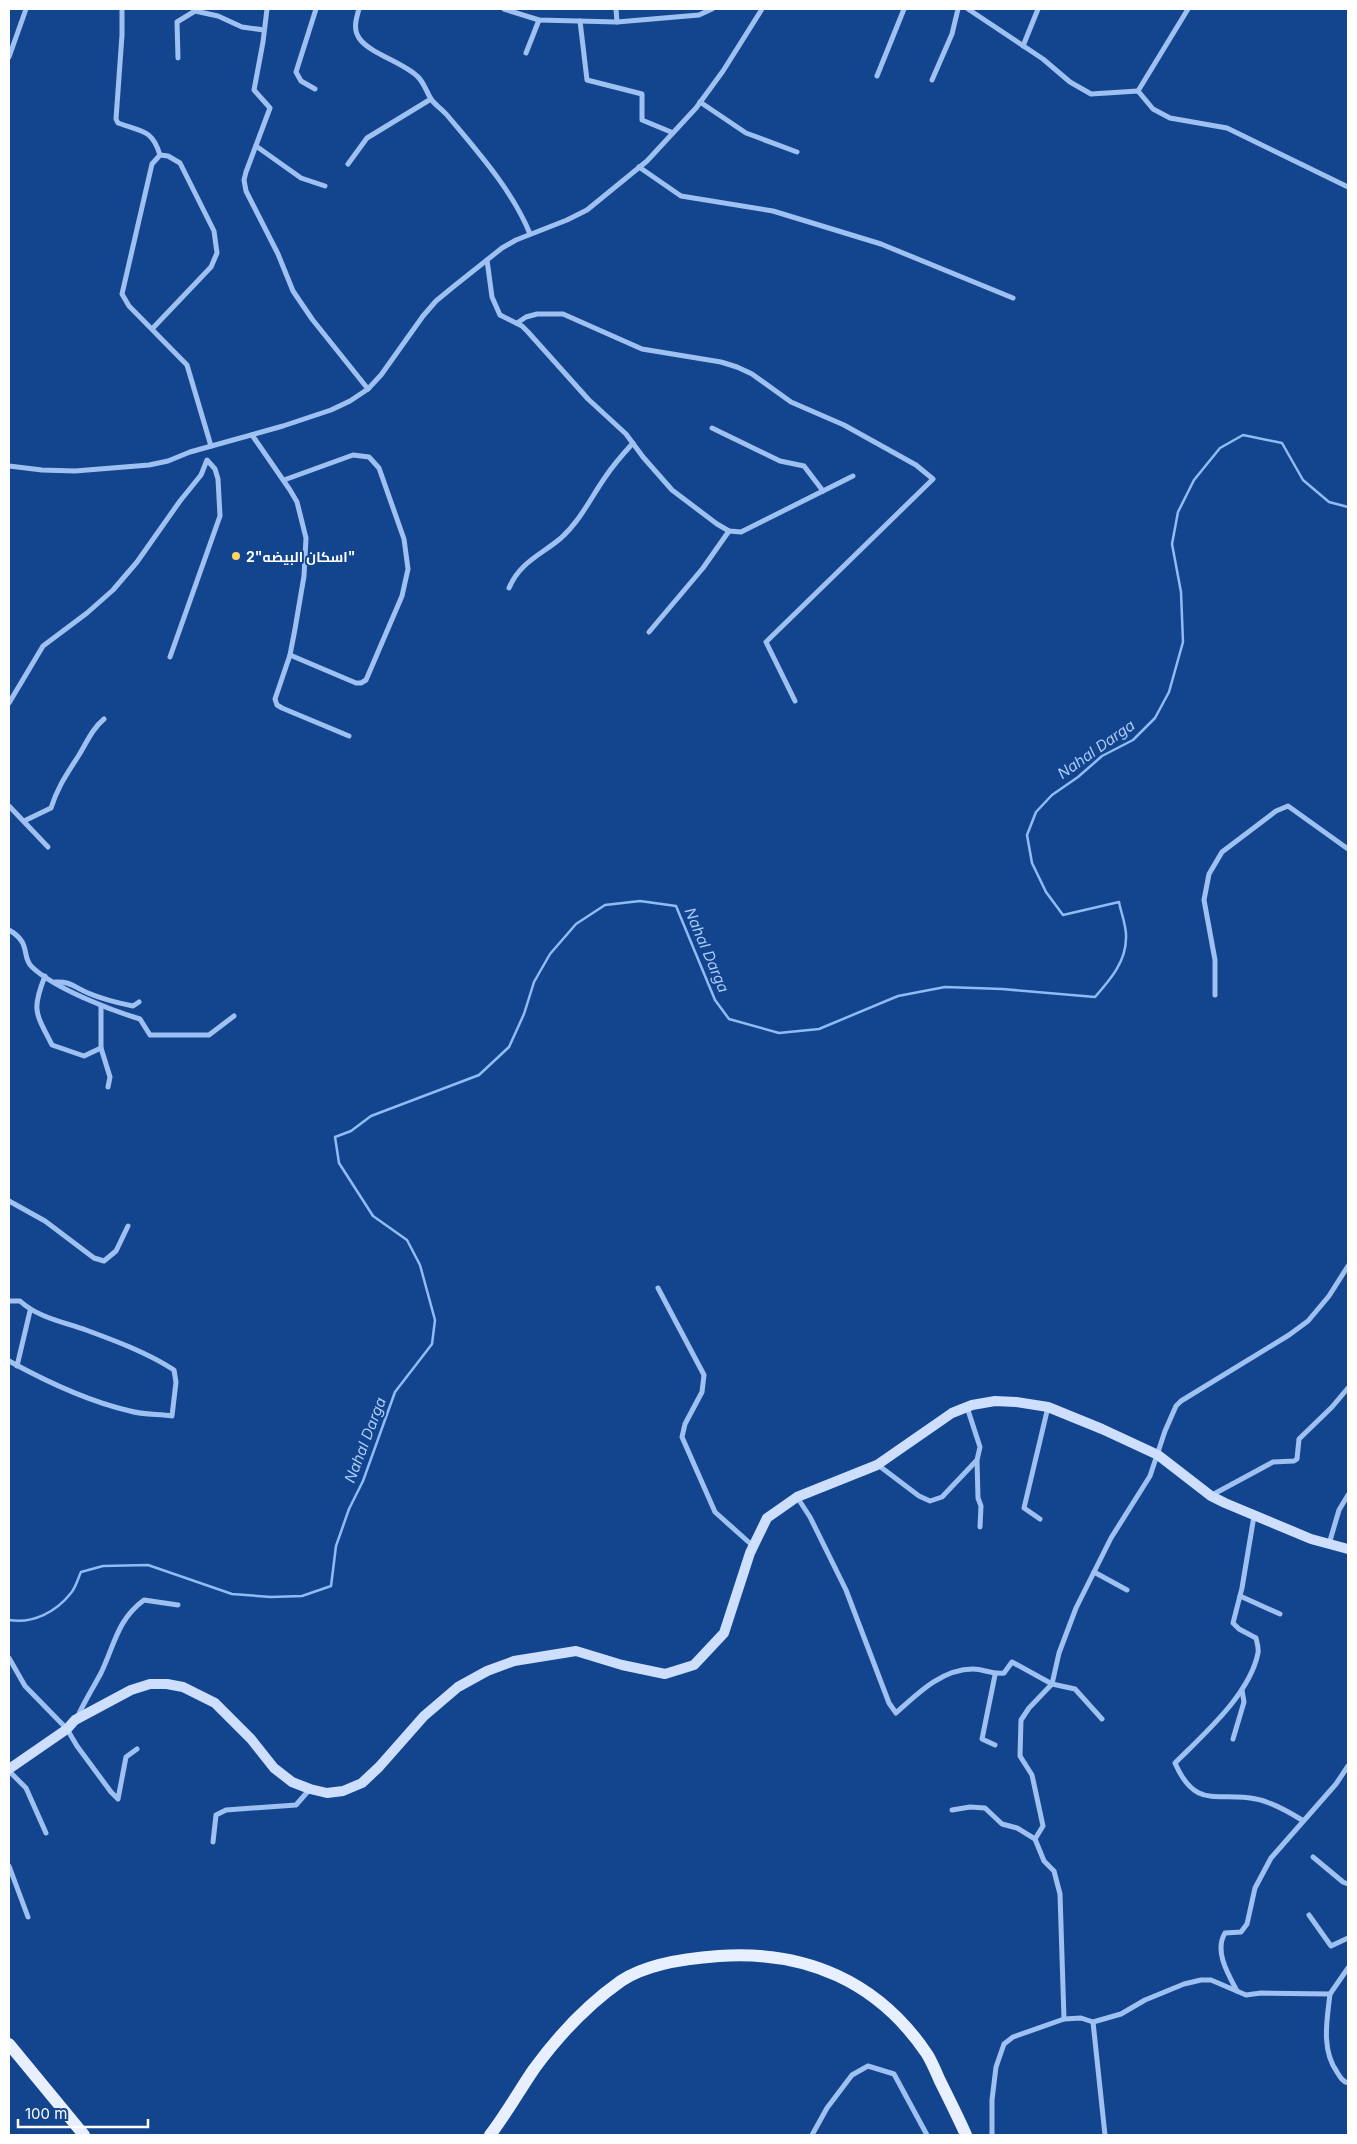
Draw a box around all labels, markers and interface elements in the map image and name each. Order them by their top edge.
place label: اسكان البيضه"2" [246,548,355,565]
marker: اسكان البيضه"2" [230,550,242,562]
water label: Nahal Darga [1054,715,1138,783]
water label: Nahal Darga [681,905,733,995]
water label: Nahal Darga [340,1394,390,1486]
scale bar [18,2096,148,2128]
text: 100 m [25,2104,67,2123]

